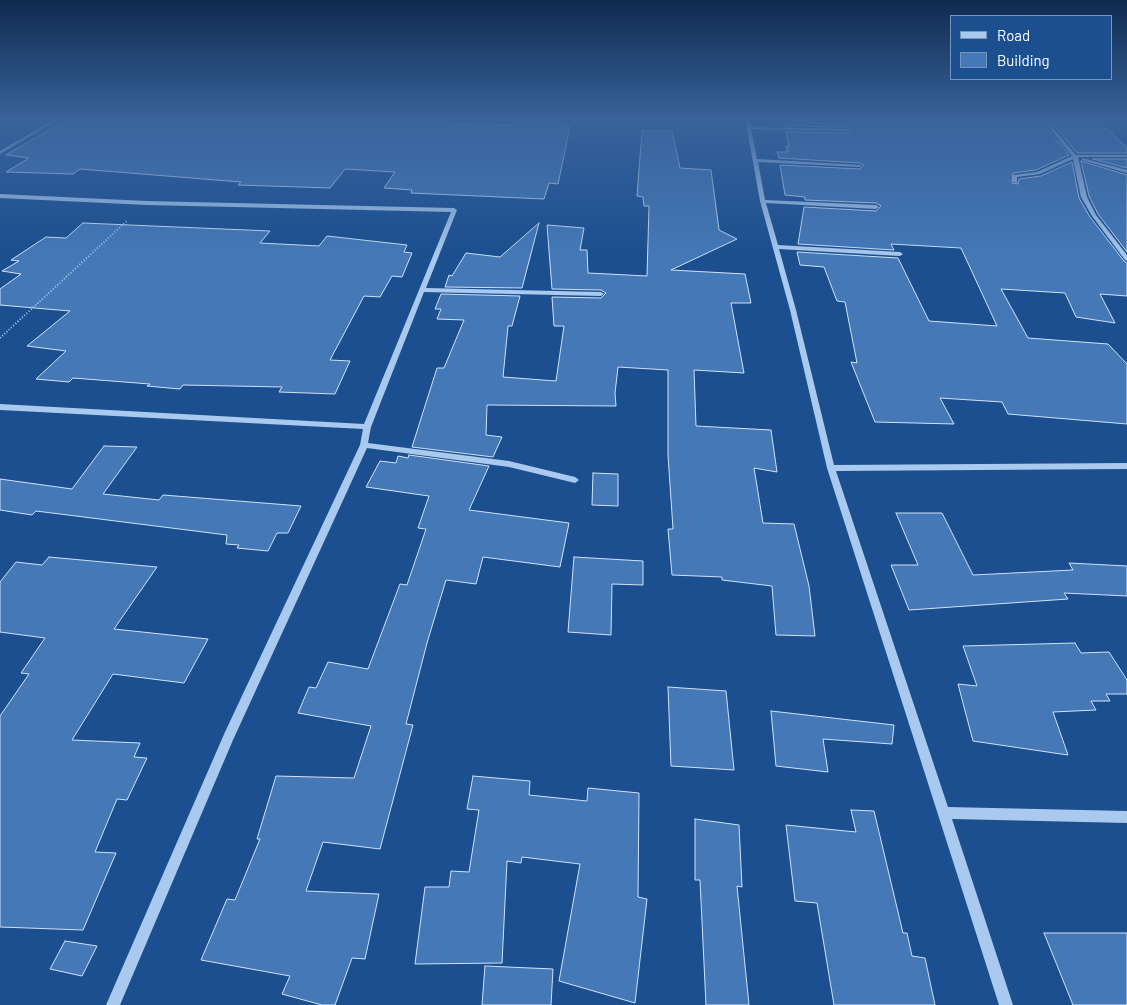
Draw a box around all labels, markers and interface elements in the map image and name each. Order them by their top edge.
legend [950,15,1112,80]
text: Road [997,26,1030,44]
text: Building [997,51,1050,69]

